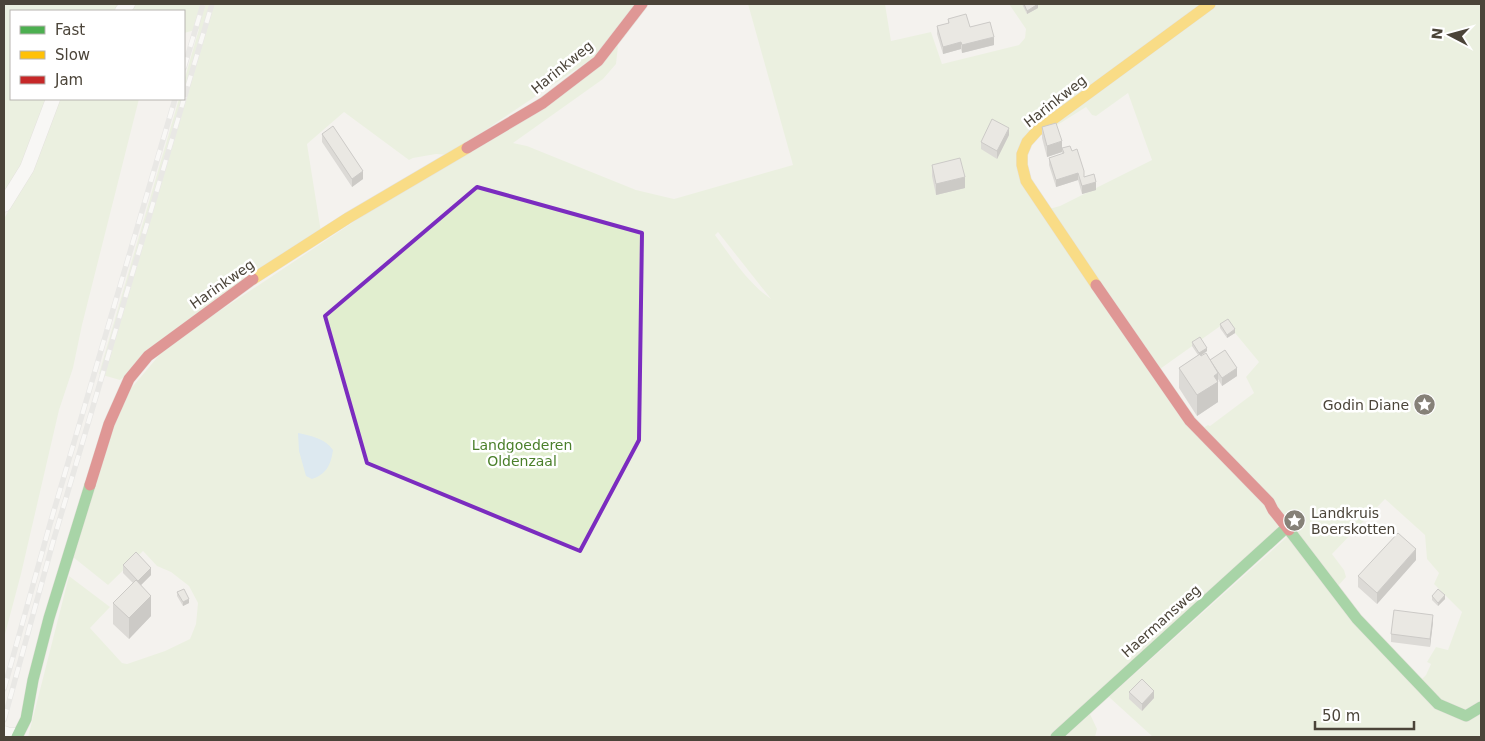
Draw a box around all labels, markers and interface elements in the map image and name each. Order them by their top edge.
legend [10,10,185,100]
north arrow [1425,10,1475,60]
text: Fast [55,21,85,39]
text: N [1429,27,1446,40]
street label: Harinkweg [528,37,596,97]
text: Slow [55,46,90,64]
text: Jam [54,71,83,89]
street label: Harinkweg [1021,72,1089,130]
street label: Harinkweg [187,256,257,312]
place icon: Godin Diane [1413,393,1437,417]
place label: Godin Diane [1323,397,1409,413]
park label: Landgoederen Oldenzaal [472,437,572,469]
place label: Landkruis Boerskotten [1311,505,1395,537]
place icon: Landkruis Boerskotten [1283,509,1307,533]
street label: Haermansweg [1118,581,1204,661]
scale bar [1315,698,1414,730]
text: 50 m [1322,707,1360,725]

